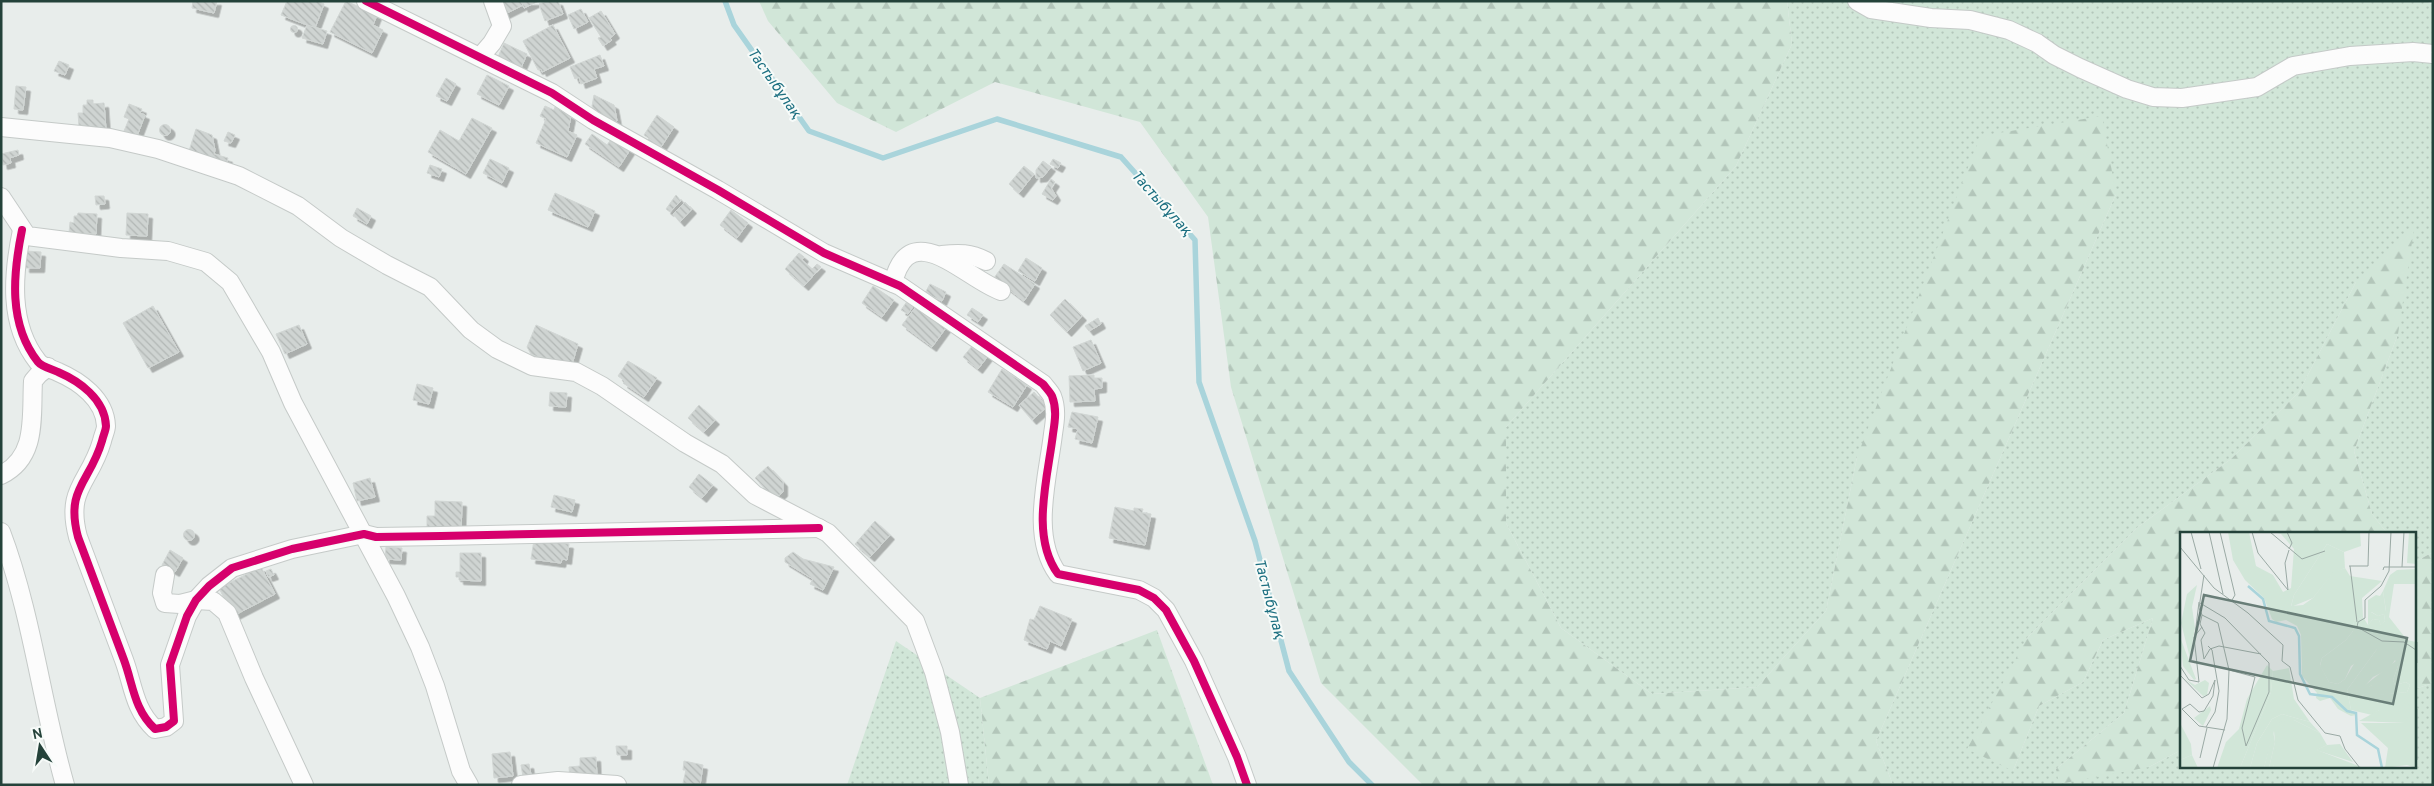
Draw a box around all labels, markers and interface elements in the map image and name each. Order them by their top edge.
water label: Тастыбұлақ [742,45,805,123]
water label: Тастыбұлақ [1126,167,1196,241]
inset map [2180,532,2416,768]
water label: Тастыбұлақ [1249,557,1288,642]
north arrow [15,721,65,771]
text: N [31,725,44,744]

